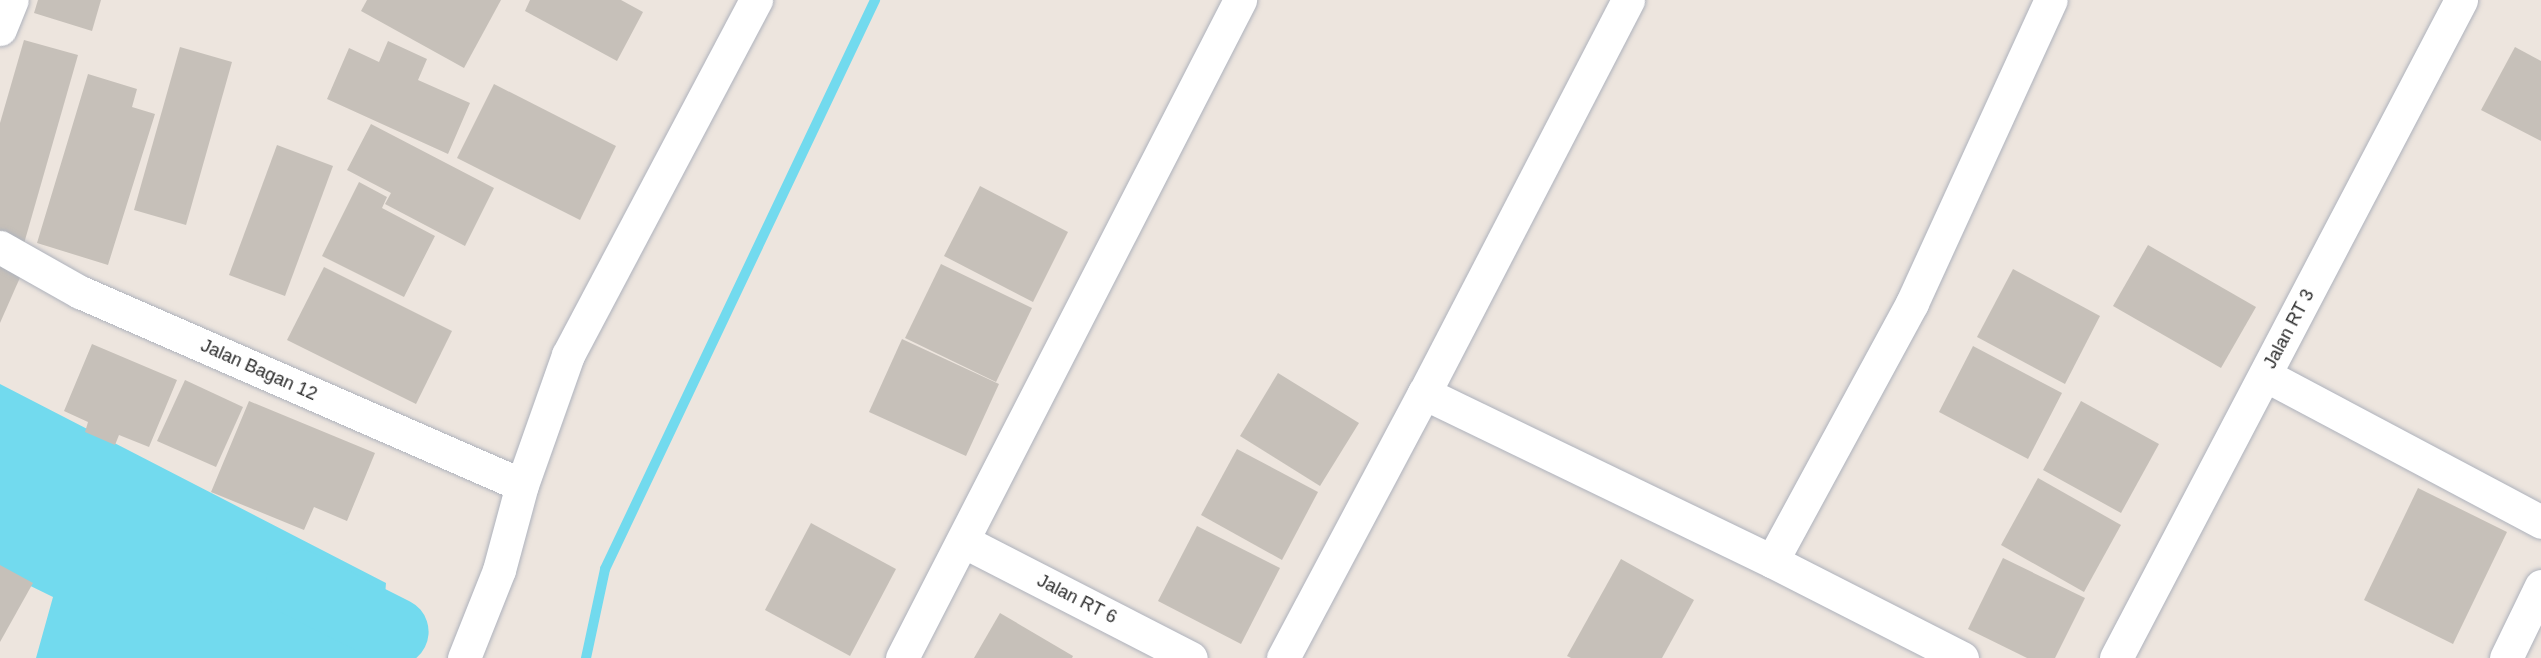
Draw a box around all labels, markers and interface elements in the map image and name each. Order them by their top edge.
street label: Jalan RT 3 [2259,286,2319,372]
street label: Jalan Bagan 12 [197,335,321,405]
street label: Jalan RT 6 [1033,570,1121,628]

